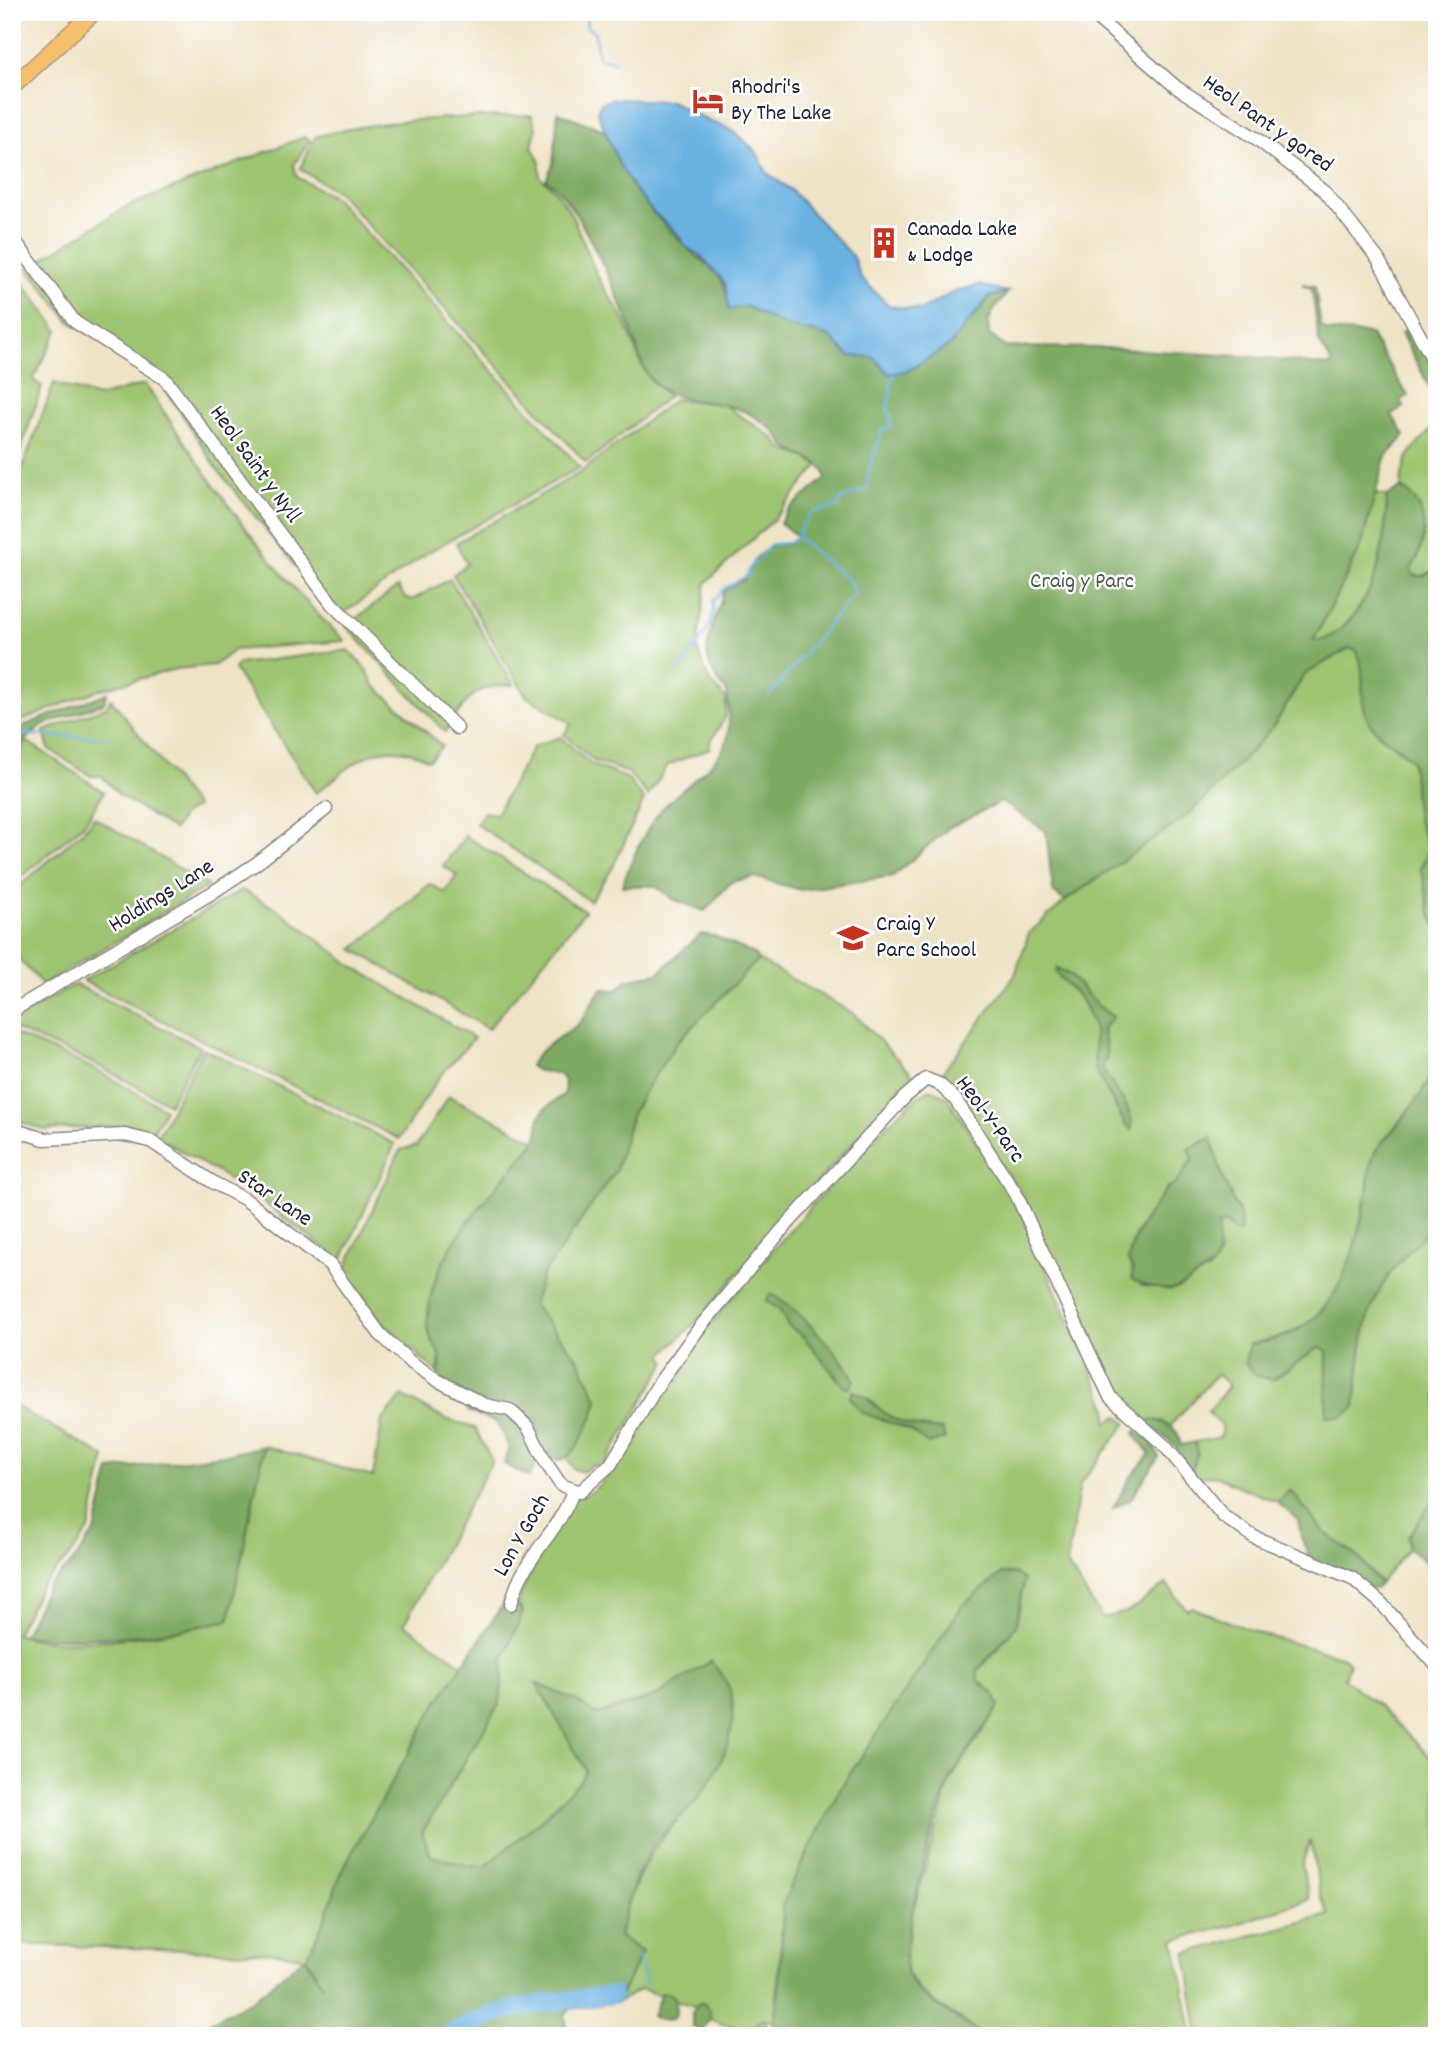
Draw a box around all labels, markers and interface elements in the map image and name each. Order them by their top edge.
street label: Heol Pant y gored [1195,68,1339,182]
place label: Rhodri's By The Lake [731,72,831,131]
hotel icon: Rhodri's By The Lake [691,84,725,118]
place label: Canada Lake & Lodge [907,214,1017,273]
building icon: Canada Lake & Lodge [867,226,901,260]
street label: Heol Saint y Nyll [200,399,308,531]
park label: Craig y Parc [1030,566,1134,599]
street label: Holdings Lane [103,851,221,943]
place label: Craig Y Parc School [876,909,977,968]
school or university icon: Craig Y Parc School [836,921,870,955]
street label: Heol-Y-Parc [946,1070,1032,1170]
street label: Star Lane [230,1162,318,1236]
street label: Lon Y Goch [486,1488,560,1584]

